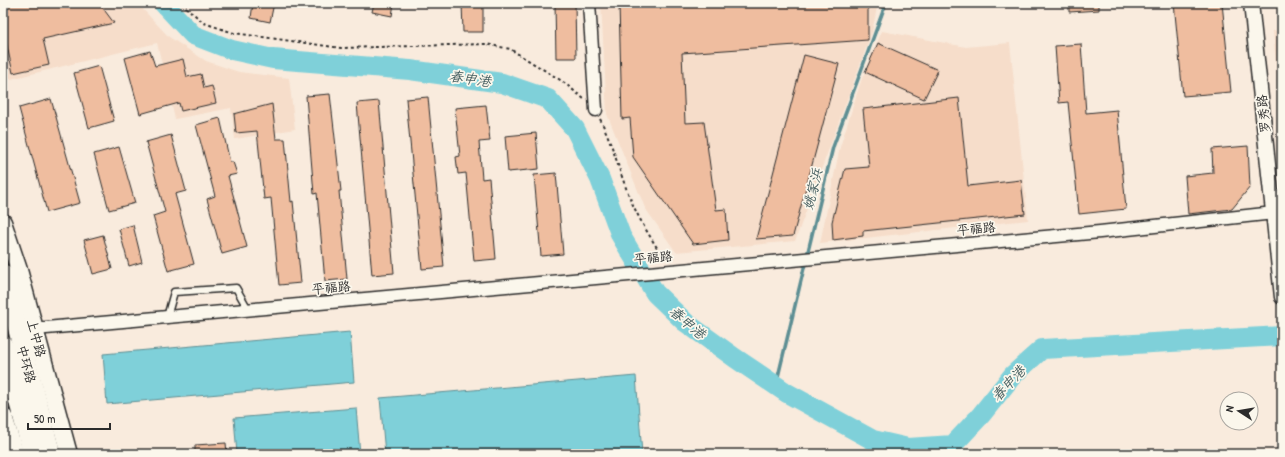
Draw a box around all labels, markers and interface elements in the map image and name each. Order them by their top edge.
water label: 春申港 [448,66,494,91]
street label: 罗秀路 [1252,94,1274,134]
water label: 姚家浜 [798,165,827,212]
street label: 平福路 [956,217,996,239]
street label: 平福路 [633,246,673,268]
street label: 平福路 [311,276,351,298]
water label: 春申港 [666,301,712,344]
street label: 上中路 [23,317,51,359]
street label: 中环路 [13,343,41,385]
water label: 春申港 [987,360,1031,405]
north arrow [1219,391,1259,431]
text: N [1222,404,1237,413]
scale bar [28,405,110,431]
text: 50 m [34,410,55,427]

